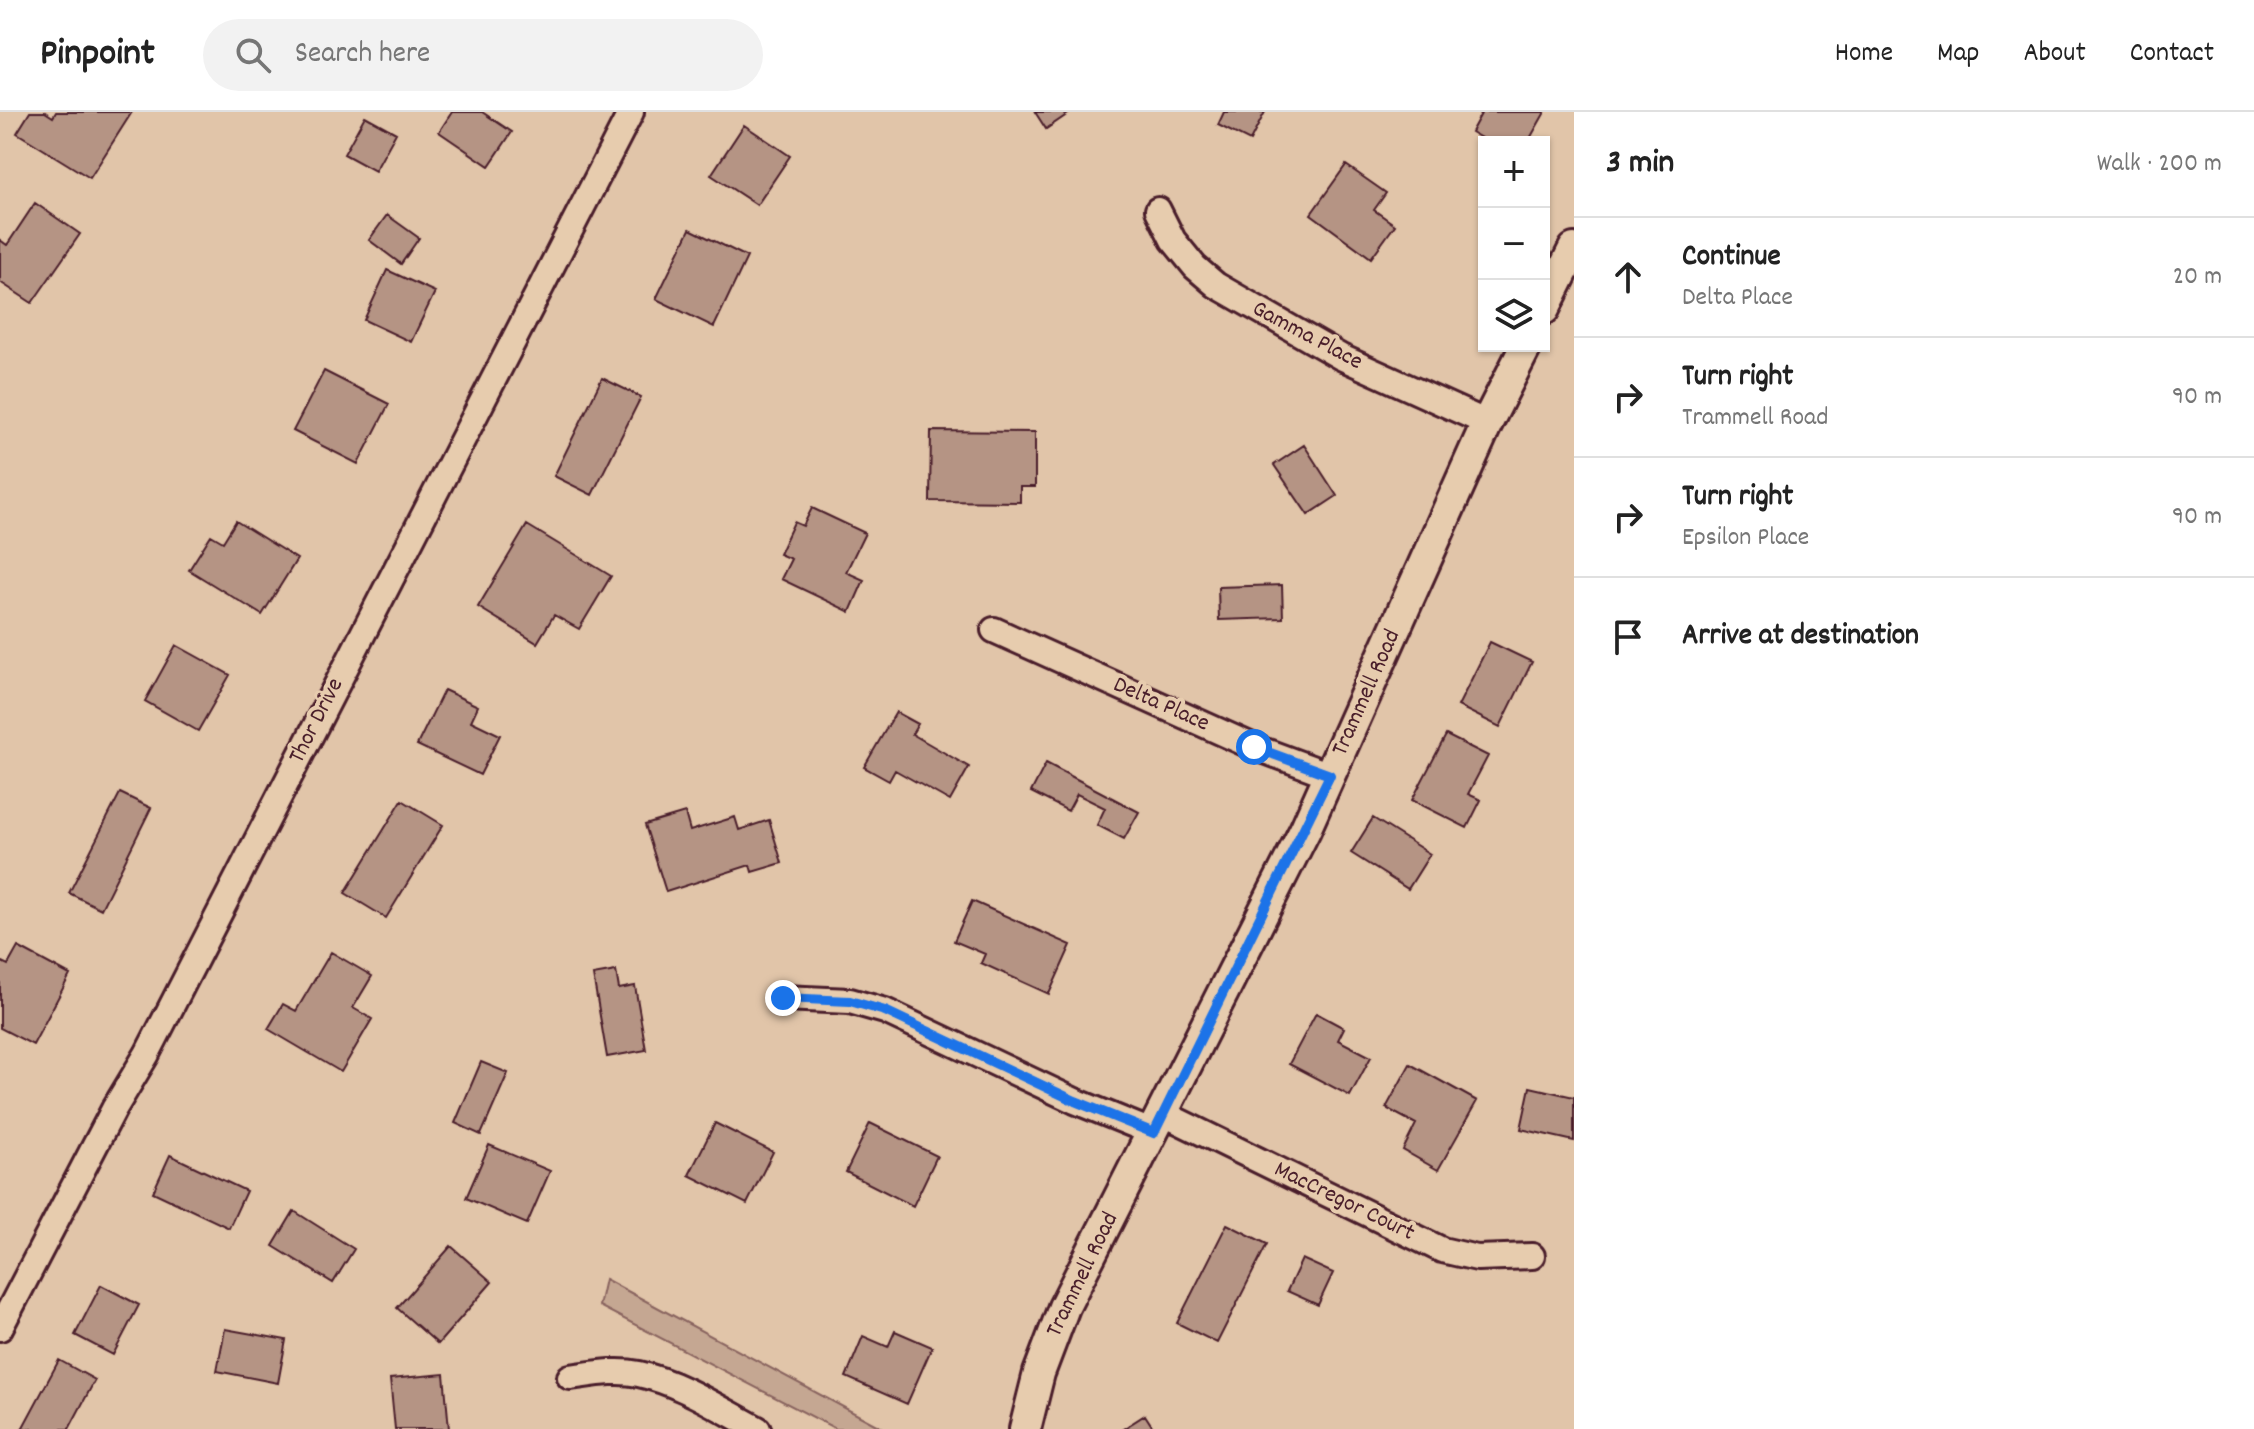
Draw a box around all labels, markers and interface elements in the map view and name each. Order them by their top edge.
search box [203,19,763,91]
text: Pinpoint [40,28,155,83]
icon: search [231,33,275,77]
text: Search here [295,34,430,77]
text: Home [1835,35,1893,75]
text: Map [1937,35,1979,75]
text: About [2023,35,2086,75]
text: Contact [2130,35,2214,75]
map controls [1478,136,1550,352]
button: + [1478,136,1550,208]
text: 3 min [1606,140,1674,189]
text: Walk · 200 m [2097,146,2222,183]
button: − [1478,208,1550,280]
text: Continue [1682,237,1781,280]
icon: ahead [1606,255,1650,299]
text: 20 m [2173,259,2222,296]
button: layers [1478,280,1550,352]
text: Delta Place [1682,280,1793,317]
street label: Gamma Place [1246,293,1368,379]
text: Turn right [1682,357,1793,400]
icon: right [1606,375,1650,419]
text: 90 m [2172,379,2222,416]
text: Trammell Road [1682,400,1828,437]
text: Turn right [1682,477,1793,520]
icon: right [1606,495,1650,539]
text: 90 m [2172,499,2222,536]
text: Epsilon Place [1682,520,1809,557]
icon: arrive [1606,615,1650,659]
text: Arrive at destination [1682,616,1919,659]
street label: Trammell Road [1324,624,1410,762]
street label: Delta Place [1107,669,1215,741]
street label: Thor Drive [281,672,353,770]
route start [1236,729,1272,765]
route end [765,980,801,1016]
street label: MacCregor Court [1268,1153,1420,1251]
street label: Trammell Road [1038,1207,1128,1343]

